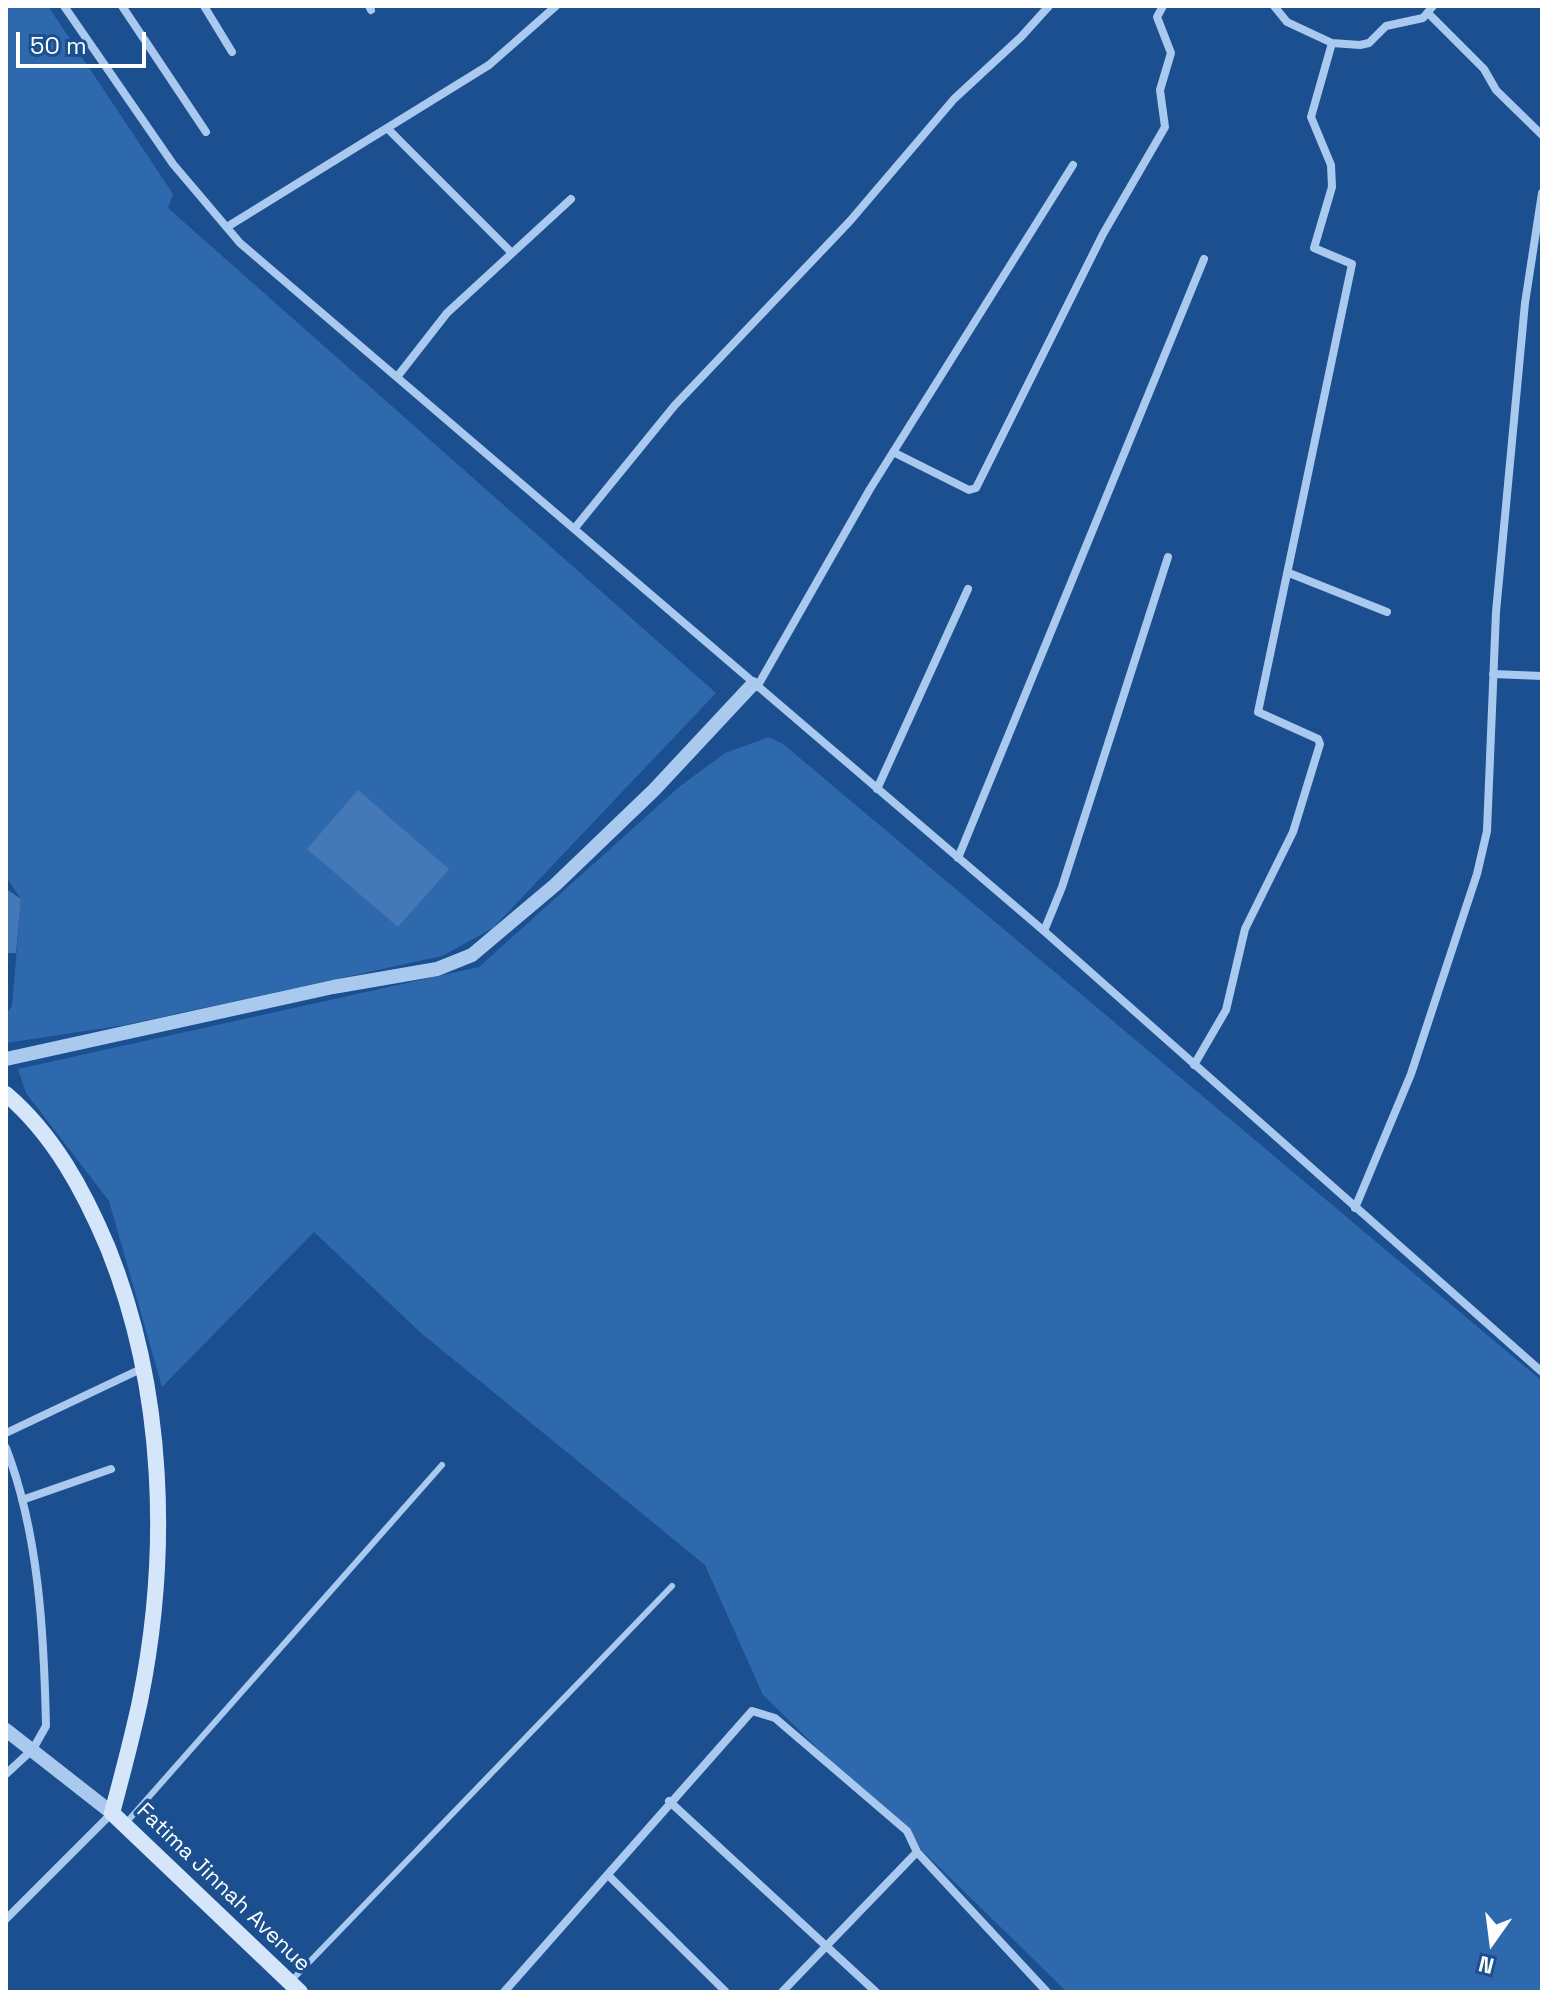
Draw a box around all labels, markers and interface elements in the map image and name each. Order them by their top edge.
scale bar [20,16,150,66]
text: 50 m [30,30,87,61]
street label: Fatima Jinnah Avenue [131,1798,315,1978]
north arrow [1452,1902,1532,1982]
text: N [1476,1950,1497,1981]

